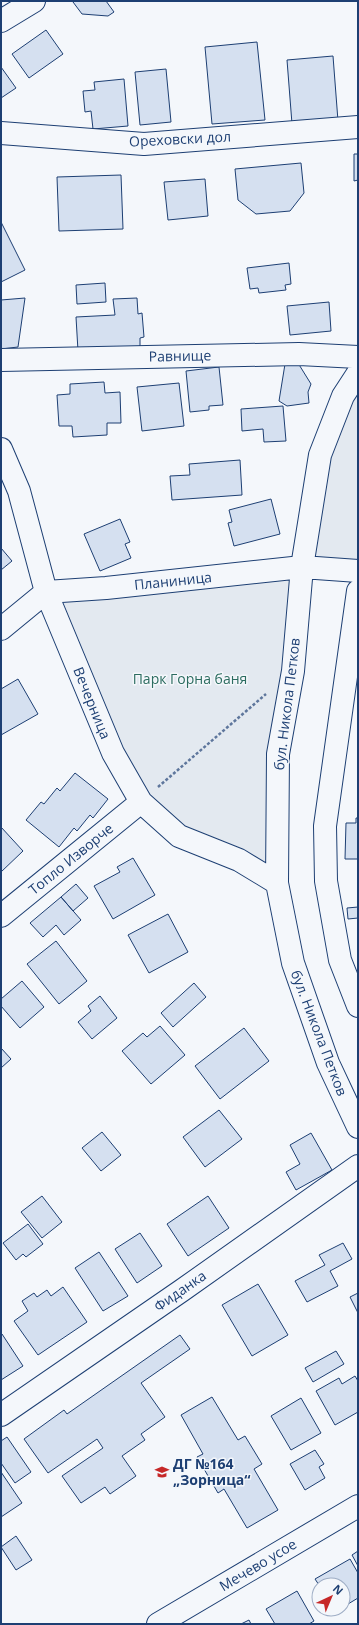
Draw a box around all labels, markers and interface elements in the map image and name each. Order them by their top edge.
street label: Ореховски дол [129,126,231,151]
street label: Равнище [149,345,211,366]
street label: Планиница [133,567,213,594]
street label: бул. Никола Петков [269,637,304,771]
street label: Вечерница [69,664,116,742]
park label: Парк Горна баня [133,669,247,688]
street label: Топло Изворче [24,819,117,899]
street label: бул. Никола Петков [287,967,352,1098]
street label: Фиданка [150,1266,210,1316]
place label: ДГ №164 „Зорница“ [173,1454,251,1489]
school or university icon: ДГ №164 „Зорница“ [154,1464,170,1480]
street label: Мечево усое [216,1534,300,1595]
north arrow [311,1577,351,1617]
text: N [330,1581,347,1598]

